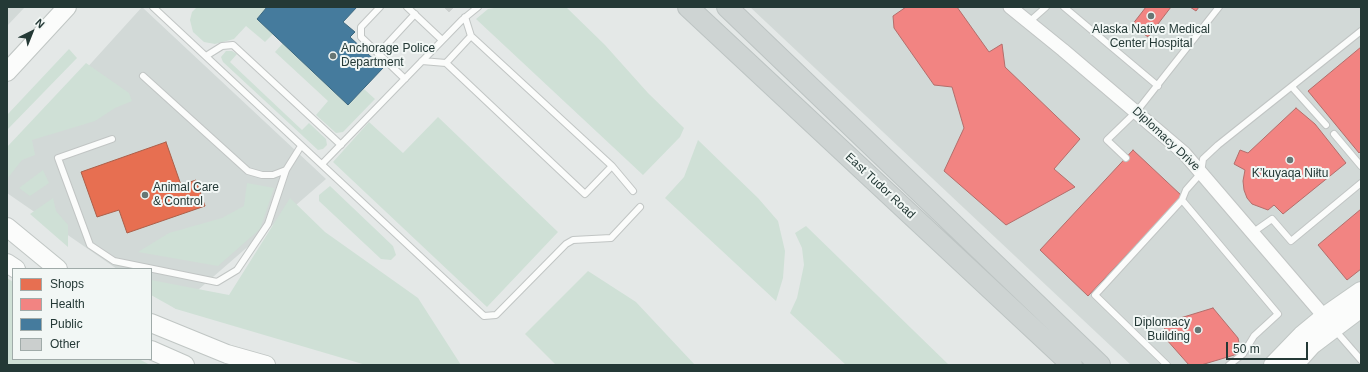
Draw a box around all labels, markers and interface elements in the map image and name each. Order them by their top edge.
marker: Alaska Native Medical Center Hospital [1146,11,1156,21]
north arrow [12,12,52,52]
text: N [33,16,47,30]
place label: Alaska Native Medical Center Hospital [1092,23,1210,51]
place label: Anchorage Police Department [341,42,435,70]
marker: Anchorage Police Department [328,51,338,61]
street label: Diplomacy Drive [1129,104,1203,174]
street label: East Tudor Road [842,150,918,222]
marker: K’kuyaqa Niłtu [1285,155,1295,165]
place label: K’kuyaqa Niłtu [1252,167,1328,181]
place label: Animal Care & Control [153,181,219,209]
marker: Animal Care & Control [140,190,150,200]
legend [12,268,152,360]
text: Shops [50,277,84,291]
text: Health [50,297,85,311]
place label: Diplomacy Building [1134,316,1190,344]
text: Public [50,317,83,331]
marker: Diplomacy Building [1193,325,1203,335]
scale bar [1228,334,1310,360]
text: Other [50,337,80,351]
text: 50 m [1233,342,1260,356]

